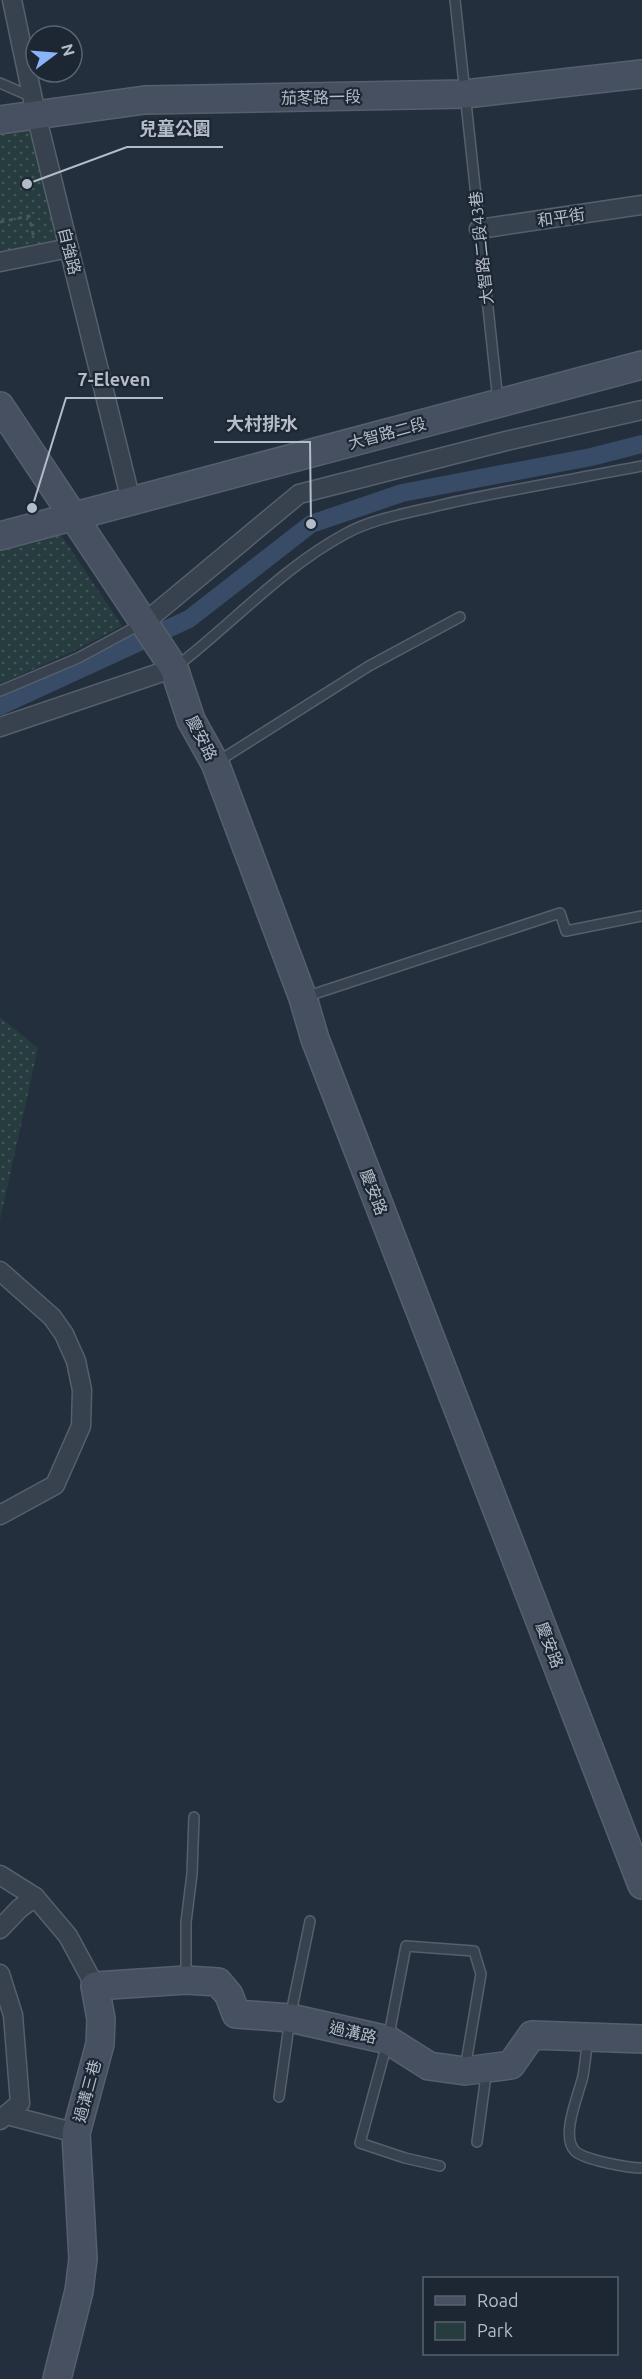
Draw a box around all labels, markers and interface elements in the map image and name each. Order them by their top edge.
north arrow [24,24,84,84]
text: N [58,42,79,58]
street label: 茄苳路一段 [281,87,361,107]
callout: 兒童公園 [127,111,223,147]
text: 兒童公園 [139,118,211,138]
street label: 大智路二段43巷 [466,190,496,306]
street label: 和平街 [536,205,586,229]
street label: 自強路 [55,226,85,276]
callout: 7-Eleven [66,362,163,398]
text: 7-Eleven [78,369,150,389]
callout: 大村排水 [214,406,310,442]
text: 大村排水 [226,413,298,433]
street label: 大智路二段 [346,414,428,452]
street label: 慶安路 [183,713,221,763]
street label: 慶安路 [357,1166,391,1218]
street label: 慶安路 [533,1619,567,1671]
street label: 過溝路 [328,2018,378,2046]
street label: 過溝三巷 [70,2058,104,2124]
legend [423,2277,618,2355]
text: Road [477,2290,519,2310]
text: Park [477,2320,513,2340]

